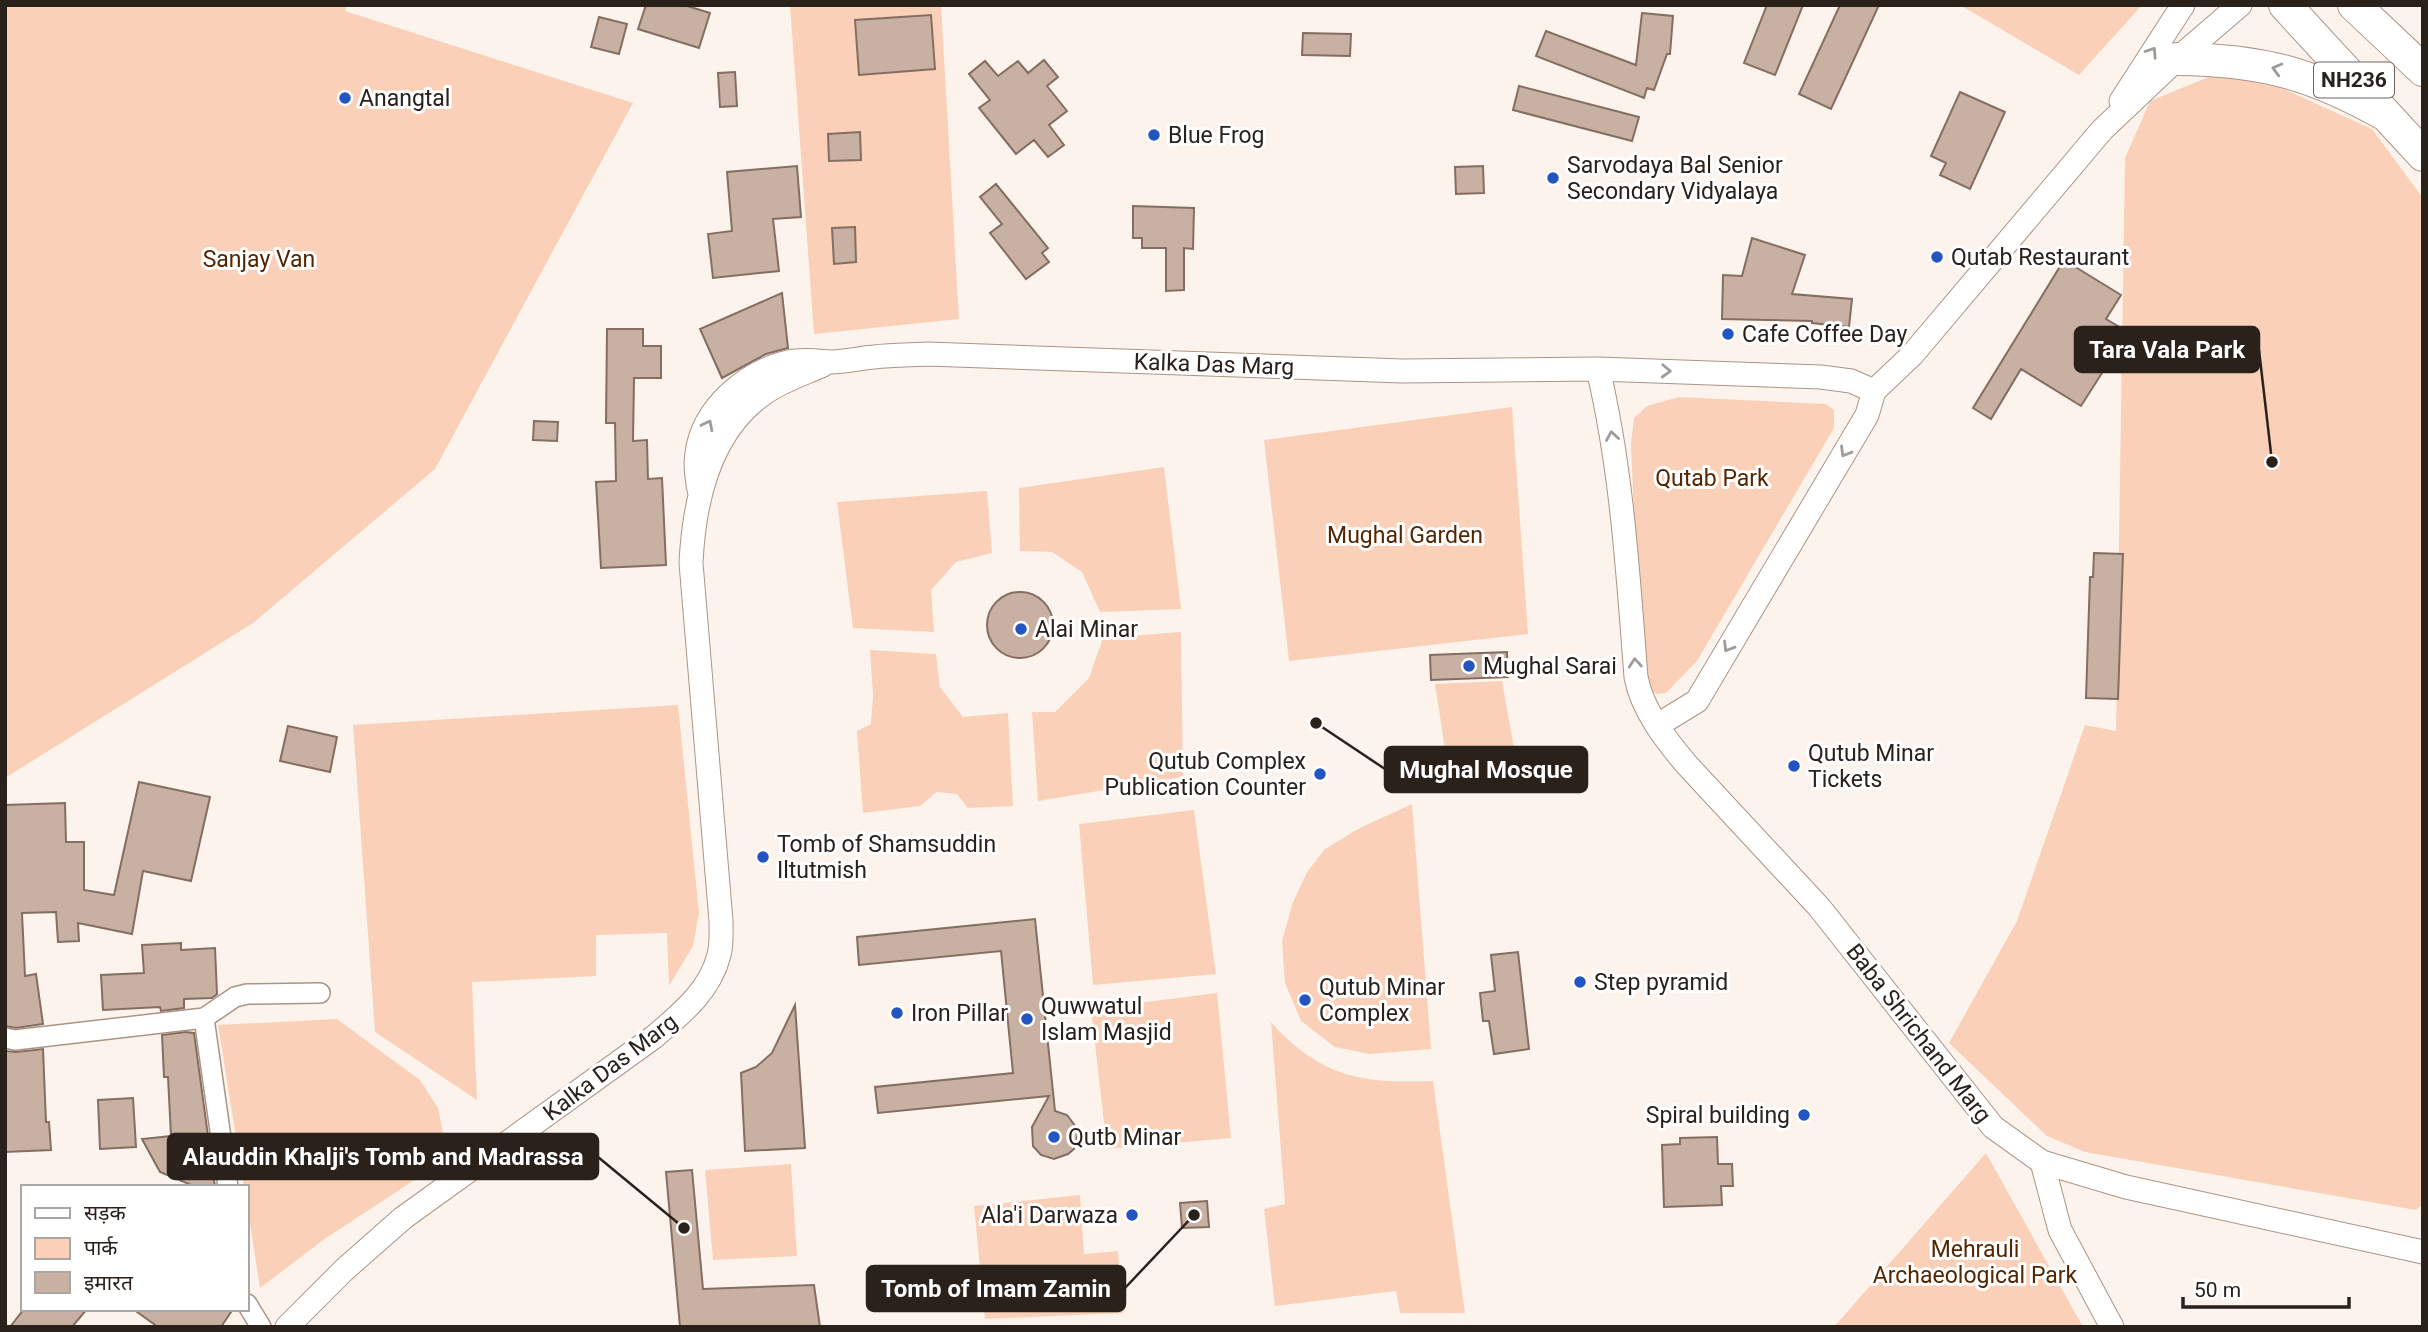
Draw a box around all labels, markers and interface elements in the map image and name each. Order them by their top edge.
one-way arrow [2144,46,2157,59]
road number: NH236 [2314,62,2394,98]
one-way arrow [2271,63,2283,77]
place label: Anangtal [359,85,450,112]
marker: Anangtal [337,90,353,106]
place label: Blue Frog [1168,122,1265,149]
marker: Blue Frog [1146,127,1162,143]
place label: Sarvodaya Bal Senior Secondary Vidyalaya [1567,152,1783,205]
marker: Sarvodaya Bal Senior Secondary Vidyalaya [1545,170,1561,186]
place label: Qutab Restaurant [1951,244,2129,271]
park label: Sanjay Van [203,246,315,273]
marker: Qutab Restaurant [1929,249,1945,265]
place label: Cafe Coffee Day [1742,321,1907,348]
marker: Cafe Coffee Day [1720,326,1736,342]
callout: Tara Vala Park [2075,327,2259,372]
text: Tara Vala Park [2089,336,2246,364]
street label: Kalka Das Marg [1133,348,1295,381]
one-way arrow [1661,364,1672,379]
one-way arrow [699,420,713,432]
one-way arrow [1605,430,1620,442]
one-way arrow [1840,444,1853,457]
park label: Qutab Park [1655,465,1769,492]
park label: Mughal Garden [1327,522,1483,549]
place label: Alai Minar [1035,616,1138,643]
marker: Alai Minar [1013,621,1029,637]
one-way arrow [1724,640,1737,653]
place label: Mughal Sarai [1483,653,1617,680]
one-way arrow [1628,657,1643,668]
marker: Mughal Sarai [1461,658,1477,674]
place label: Qutub Minar Tickets [1808,740,1934,793]
callout: Mughal Mosque [1385,747,1587,792]
place label: Qutub Complex Publication Counter [1105,748,1306,801]
text: Mughal Mosque [1399,756,1573,784]
marker: Qutub Minar Tickets [1786,758,1802,774]
marker: Qutub Complex Publication Counter [1312,766,1328,782]
place label: Tomb of Shamsuddin Iltutmish [777,831,996,884]
marker: Tomb of Shamsuddin Iltutmish [755,849,771,865]
street label: Baba Shrichand Marg [1840,939,1997,1128]
place label: Step pyramid [1594,969,1728,996]
place label: Qutub Minar Complex [1319,974,1445,1027]
marker: Step pyramid [1572,974,1588,990]
marker: Qutub Minar Complex [1297,992,1313,1008]
place label: Quwwatul Islam Masjid [1041,993,1172,1046]
place label: Iron Pillar [911,1000,1008,1027]
marker: Iron Pillar [889,1005,905,1021]
street label: Kalka Das Marg [538,1008,683,1127]
marker: Quwwatul Islam Masjid [1019,1011,1035,1027]
place label: Spiral building [1646,1102,1790,1129]
marker: Spiral building [1796,1107,1812,1123]
place label: Qutb Minar [1068,1124,1182,1151]
marker: Qutb Minar [1046,1129,1062,1145]
callout: Alauddin Khalji's Tomb and Madrassa [168,1134,598,1179]
text: Alauddin Khalji's Tomb and Madrassa [182,1143,584,1171]
legend [21,1185,248,1311]
text: सड़क [84,1201,126,1225]
place label: Ala'i Darwaza [981,1202,1118,1229]
marker: Ala'i Darwaza [1124,1207,1140,1223]
text: पार्क [84,1236,118,1260]
park label: Mehrauli Archaeological Park [1873,1236,2078,1289]
callout: Tomb of Imam Zamin [867,1266,1125,1311]
scale bar [2183,1266,2349,1310]
text: इमारत [84,1271,134,1295]
text: Tomb of Imam Zamin [881,1275,1111,1303]
text: 50 m [2194,1278,2241,1302]

